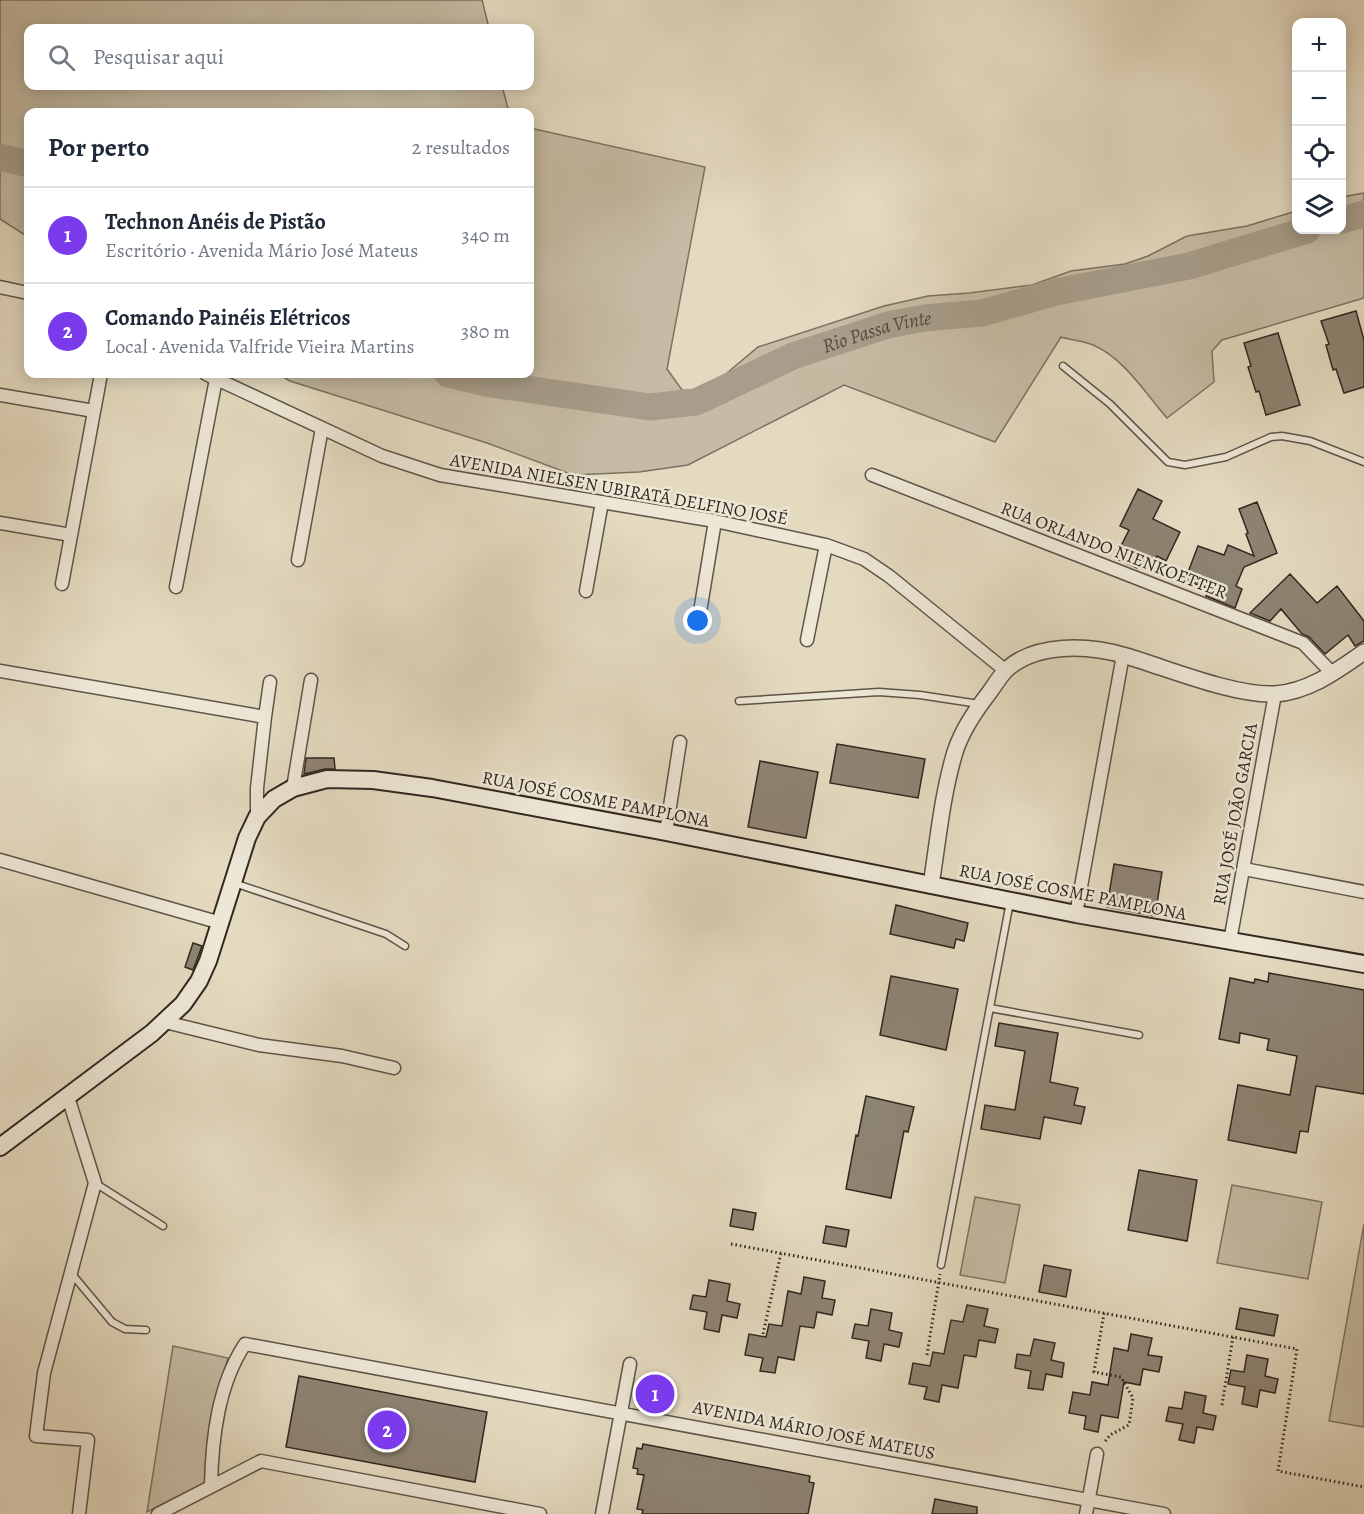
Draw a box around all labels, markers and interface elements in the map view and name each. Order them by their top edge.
map controls [1292,18,1346,234]
button: + [1292,18,1346,72]
search box [24,24,534,90]
icon: search [45,41,78,74]
text: Pesquisar aqui [93,42,224,72]
button: − [1292,72,1346,126]
button: locate [1292,126,1346,180]
text: Por perto [48,130,149,165]
text: 2 resultados [412,134,510,161]
button: layers [1292,180,1346,234]
text: Technon Anéis de Pistão [105,207,326,237]
text: 1 [64,222,71,249]
text: 340 m [461,222,510,249]
text: Escritório · Avenida Mário José Mateus [105,237,418,264]
text: Comando Painéis Elétricos [105,303,350,333]
water label: Rio Passa Vinte [819,304,932,360]
text: 2 [63,318,72,345]
text: 380 m [461,318,510,345]
text: Local · Avenida Valfride Vieira Martins [105,333,415,360]
street label: AVENIDA NIELSEN UBIRATÃ DELFINO JOSÉ [447,447,790,531]
street label: RUA ORLANDO NIENKOETTER [997,496,1231,604]
your location [683,606,712,635]
street label: RUA JOSÉ JOÃO GARCIA [1207,720,1263,907]
street label: RUA JOSÉ COSME PAMPLONA [480,765,712,833]
street label: RUA JOSÉ COSME PAMPLONA [957,858,1189,926]
pin: 1 [636,1372,674,1416]
street label: AVENIDA MÁRIO JOSÉ MATEUS [690,1395,937,1465]
pin: 2 [368,1408,406,1452]

